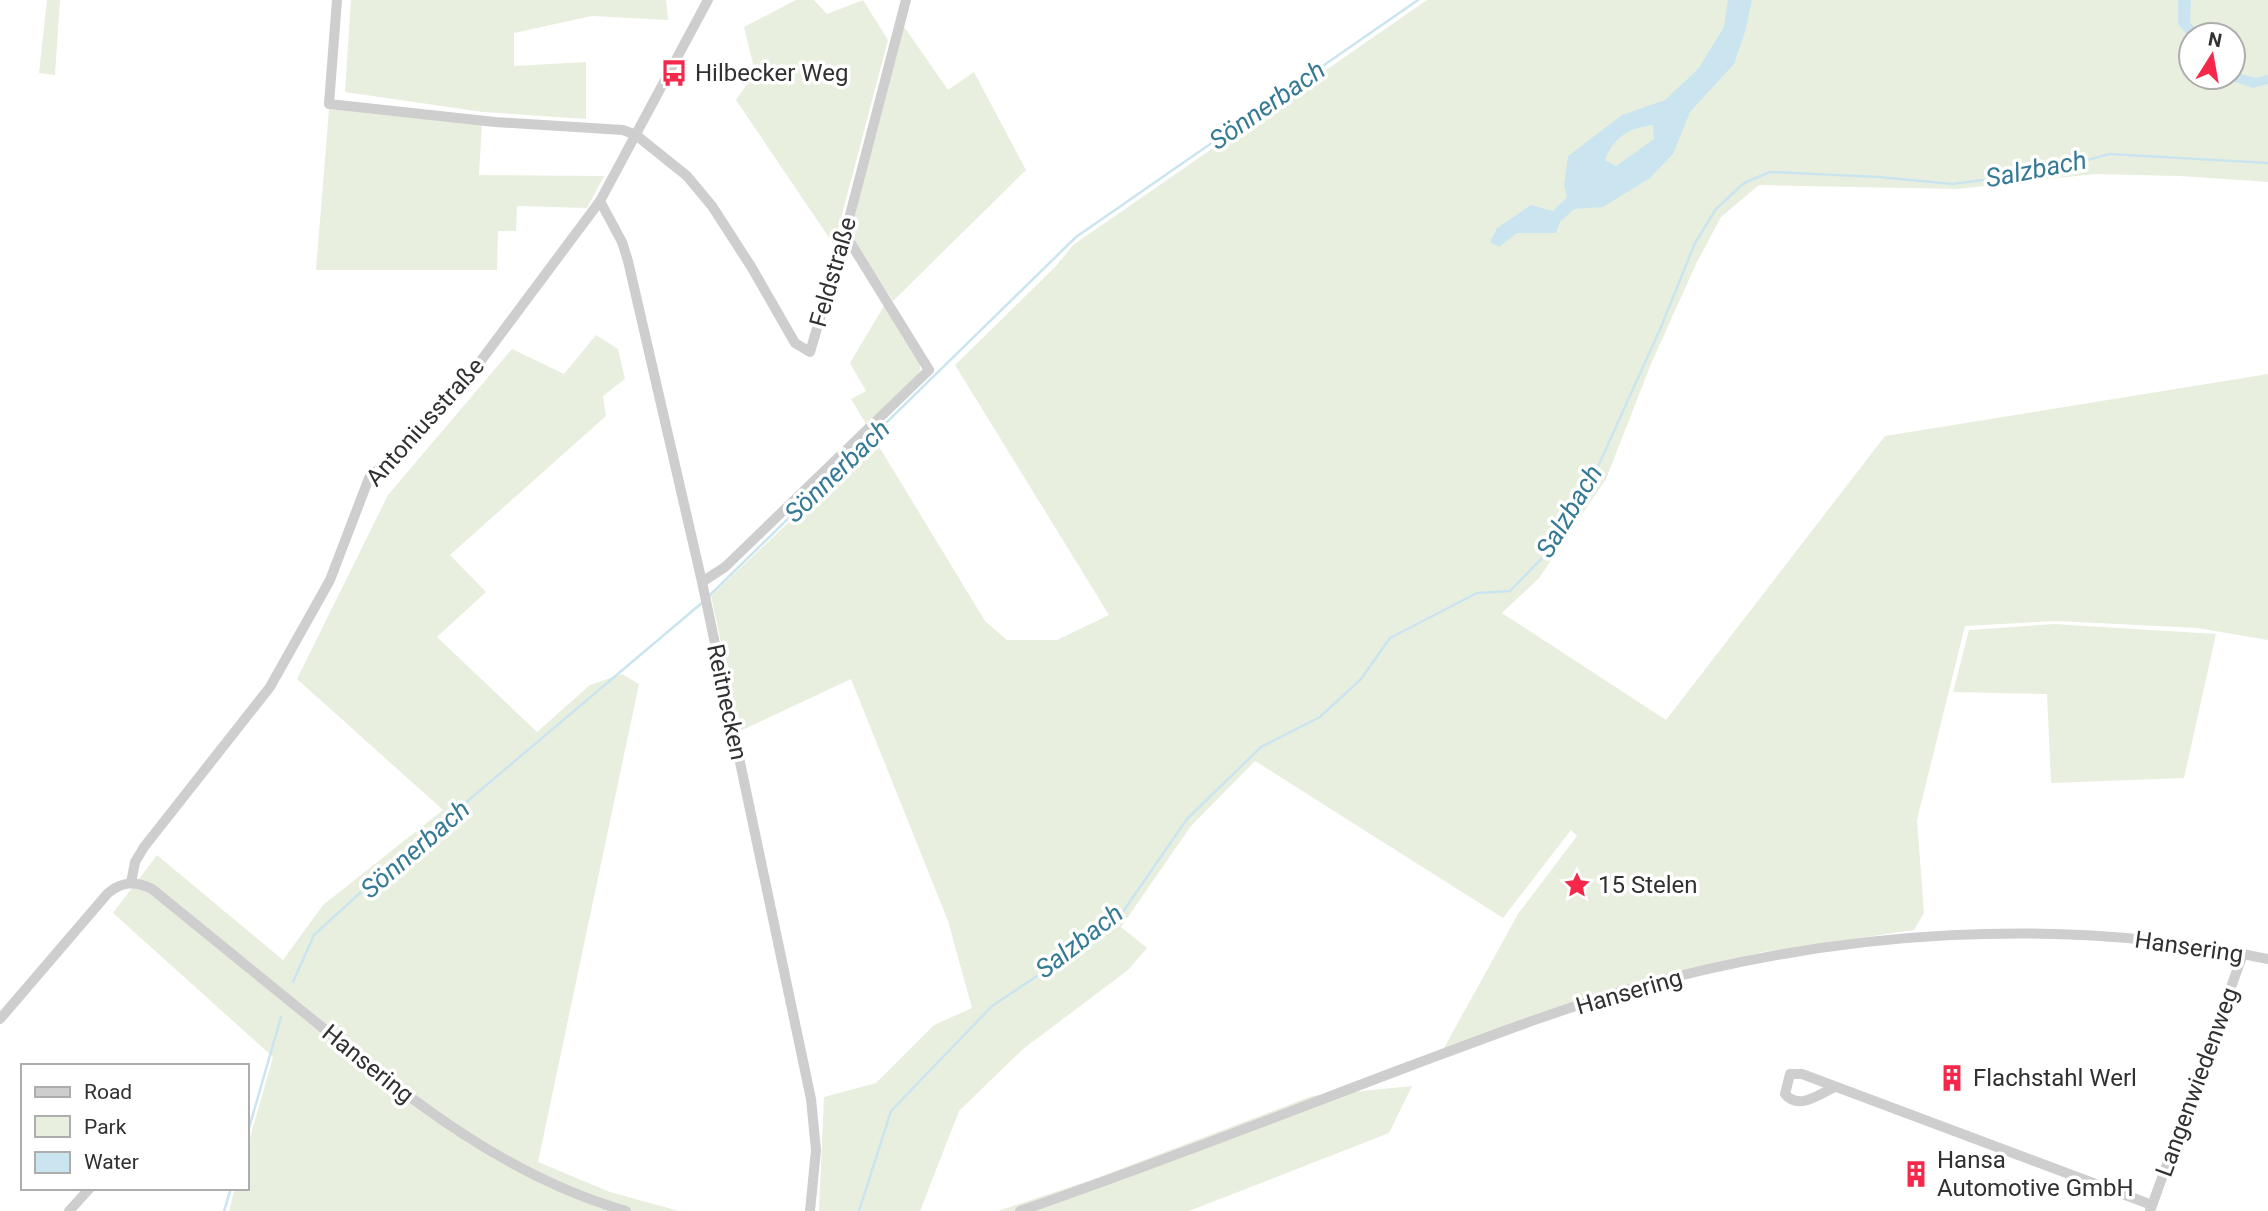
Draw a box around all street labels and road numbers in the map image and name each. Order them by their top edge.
street label: Feldstraße [804,214,862,330]
street label: Antoniusstraße [360,352,490,492]
street label: Reitnecken [701,642,753,762]
street label: Hansering [2133,926,2245,968]
street label: Hansering [1573,963,1685,1021]
street label: Langenwiedenweg [2150,984,2244,1180]
street label: Hansering [317,1019,419,1109]

